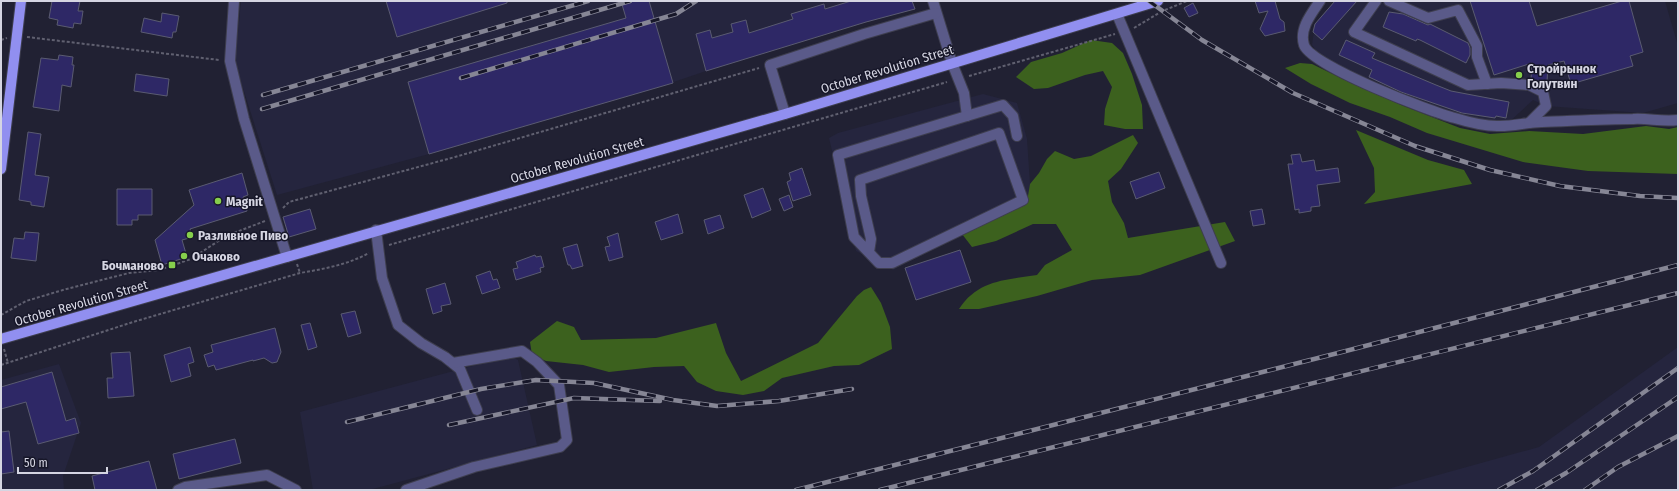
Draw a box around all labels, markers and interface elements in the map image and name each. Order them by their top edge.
street label: October Revolution Street [819,41,956,96]
place label: Стройрынок Голутвин [1527,61,1597,91]
marker: Стройрынок Голутвин [1514,70,1524,80]
street label: October Revolution Street [509,134,646,186]
place label: Magnit [226,194,263,209]
marker: Magnit [213,196,223,206]
place label: Разливное Пиво [198,228,288,243]
marker: Разливное Пиво [185,230,195,240]
place label: Очаково [192,249,240,264]
marker: Очаково [179,251,189,261]
place label: Бочманово [102,258,164,273]
marker: Бочманово [167,260,177,270]
street label: October Revolution Street [13,277,150,329]
scale bar [18,449,107,475]
text: 50 m [24,456,48,470]

